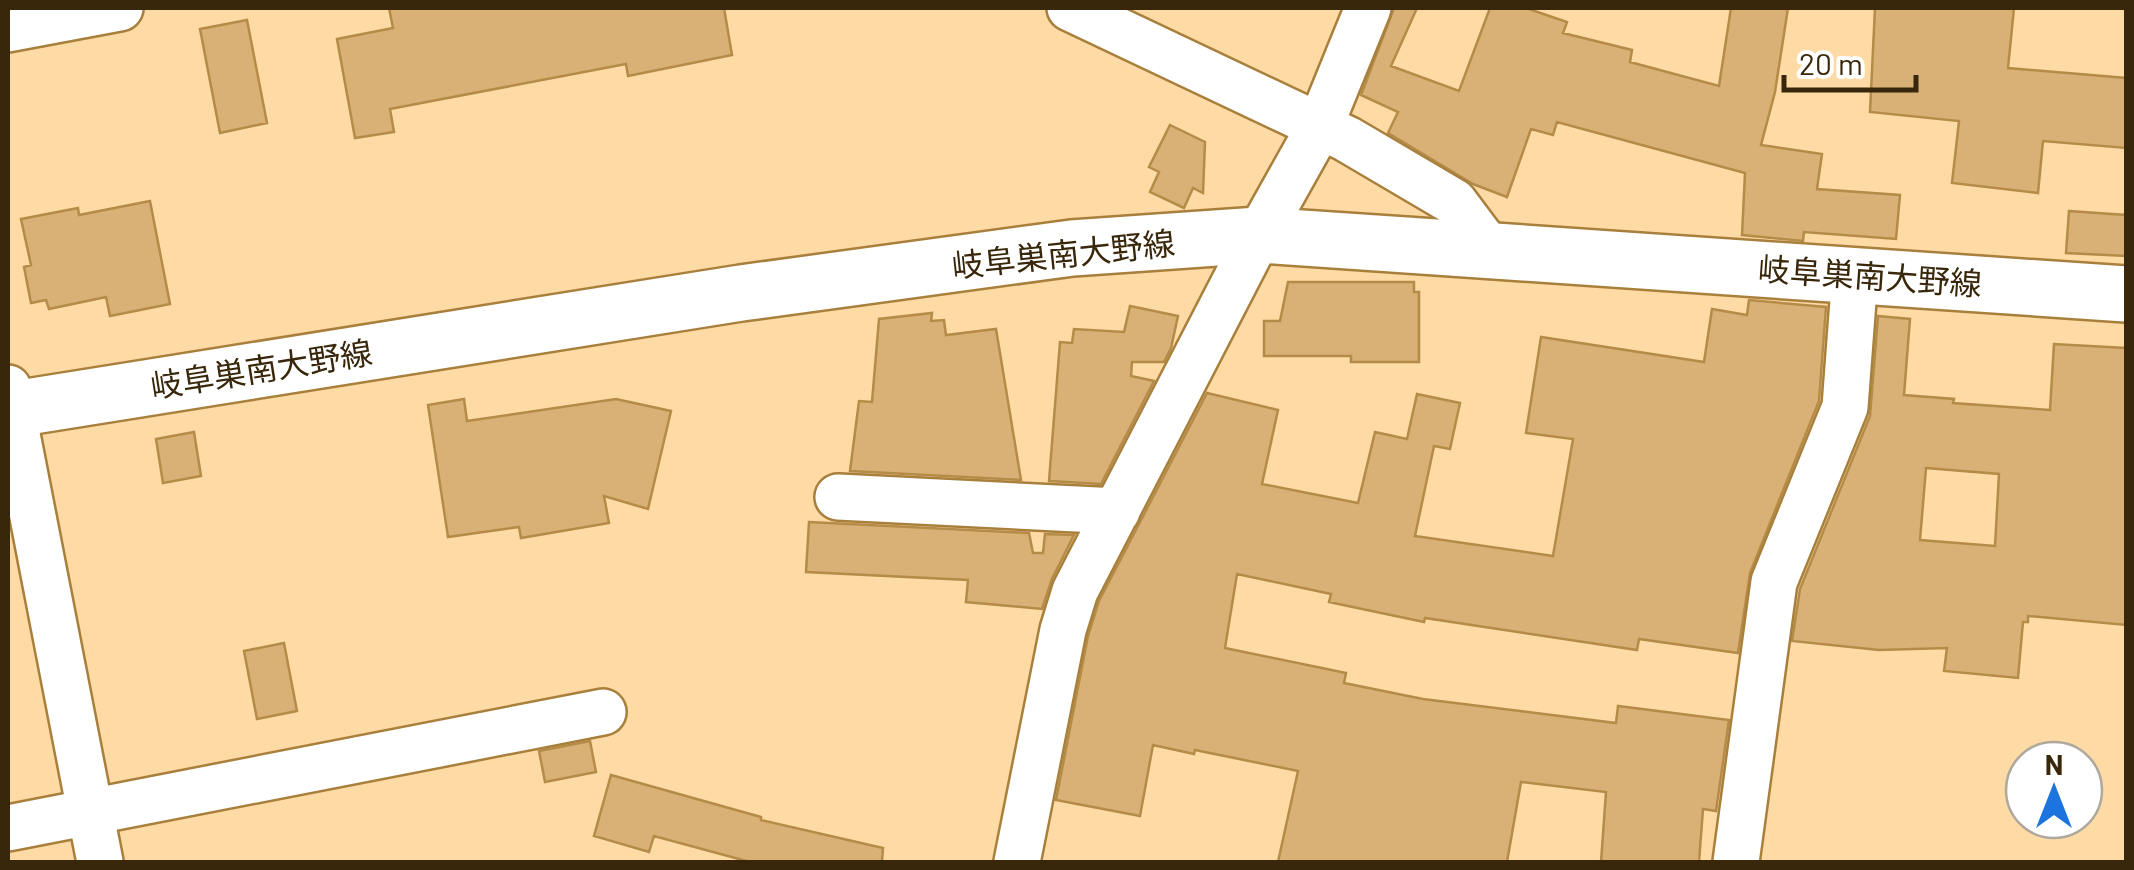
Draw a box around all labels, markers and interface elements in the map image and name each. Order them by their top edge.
scale bar [1784,30,1916,92]
text: 20 m [1799,45,1863,81]
street label: 岐阜巣南大野線 [950,222,1176,284]
street label: 岐阜巣南大野線 [1757,248,1983,302]
street label: 岐阜巣南大野線 [147,332,375,404]
north arrow [2004,740,2104,840]
text: N [2045,747,2063,781]

